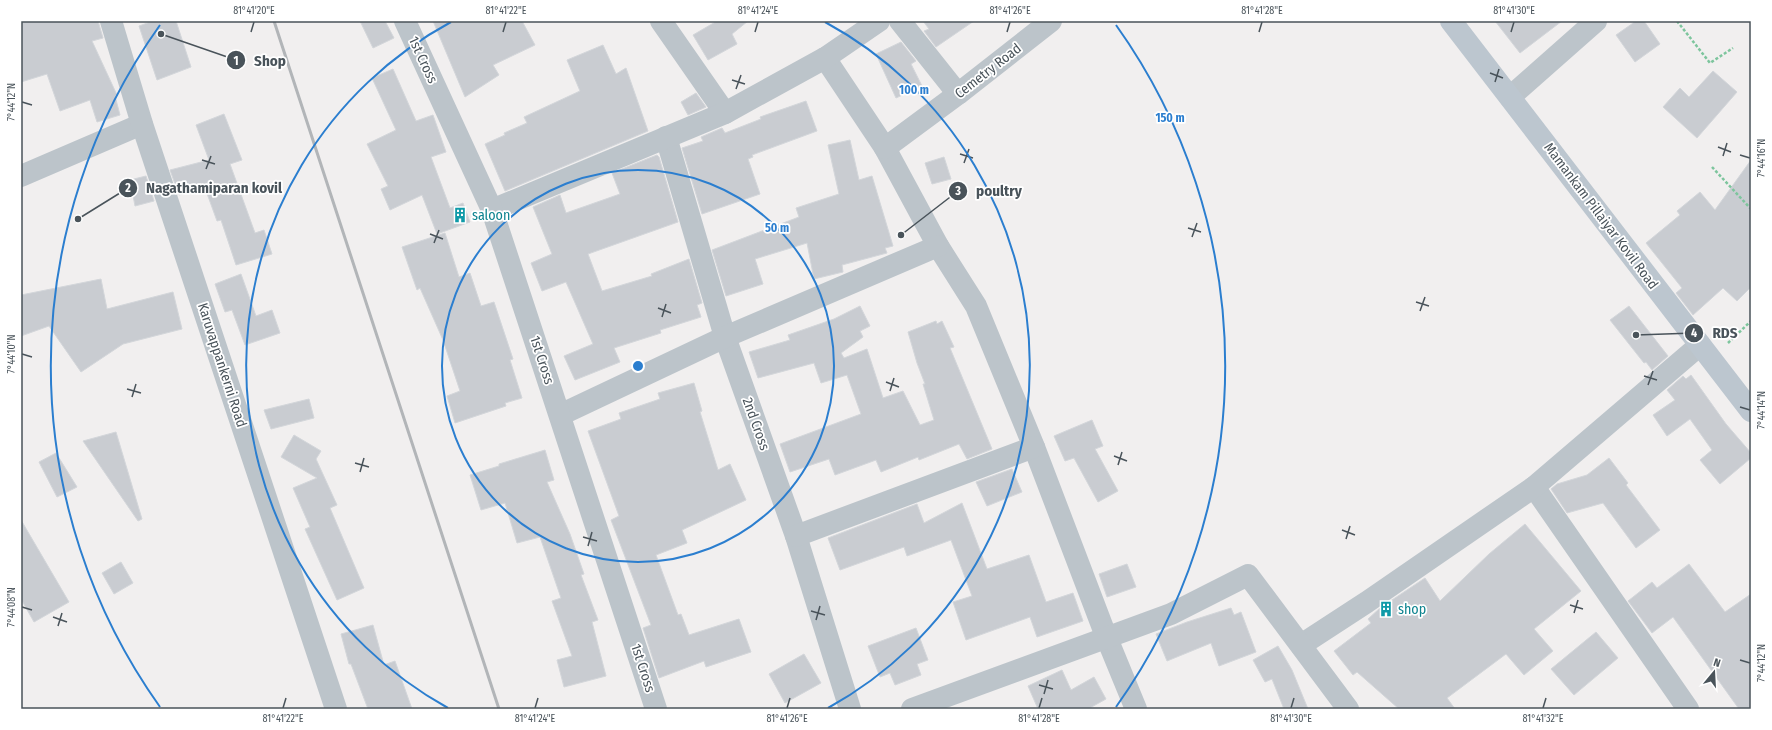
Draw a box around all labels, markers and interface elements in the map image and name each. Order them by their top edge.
text: 81°41'20"E [233,5,275,17]
text: 81°41'22"E [486,5,527,17]
text: 81°41'24"E [738,5,779,17]
text: 81°41'26"E [989,5,1031,17]
text: 81°41'28"E [1241,5,1283,17]
text: 81°41'30"E [1493,5,1535,17]
street label: 1st Cross [405,34,441,86]
street label: Cemetry Road [951,40,1025,102]
callout: Shop [226,47,293,74]
text: Shop [254,52,286,70]
text: 1 [233,54,239,68]
text: 7°44'12"N [6,83,18,121]
text: 100 m [899,83,929,97]
text: 150 m [1155,111,1185,125]
street label: Mamankam Pillaiyar Kovil Road [1540,139,1662,293]
text: 7°44'16"N [1756,139,1768,177]
callout: Nagathamiparan kovil [118,174,290,201]
callout: poultry [948,177,1030,204]
text: Nagathamiparan kovil [146,179,283,197]
text: 2 [124,181,131,195]
text: poultry [976,182,1023,200]
text: 3 [954,184,961,198]
building icon: saloon [451,206,469,224]
place label: saloon [472,207,510,224]
text: 50 m [765,221,789,235]
street label: Karuvappankerni Road [194,301,250,429]
callout: RDS [1684,320,1746,347]
text: RDS [1712,324,1738,342]
text: 4 [1691,326,1697,340]
street label: 1st Cross [526,334,558,386]
text: 7°44'10"N [6,335,18,373]
centre of rings [631,359,645,373]
text: 7°44'14"N [1756,391,1768,429]
street label: 2nd Cross [739,395,773,453]
text: 7°44'08"N [6,587,18,627]
building icon: shop [1377,600,1395,618]
place label: shop [1398,601,1426,618]
street label: 1st Cross [627,642,659,694]
text: 7°44'12"N [1756,644,1768,682]
north arrow [1694,652,1734,692]
text: N [1712,656,1722,670]
text: 81°41'22"E [263,713,304,725]
text: 81°41'24"E [515,713,556,725]
text: 81°41'26"E [766,713,808,725]
text: 81°41'28"E [1018,713,1060,725]
text: 81°41'30"E [1270,713,1312,725]
text: 81°41'32"E [1523,713,1564,725]

